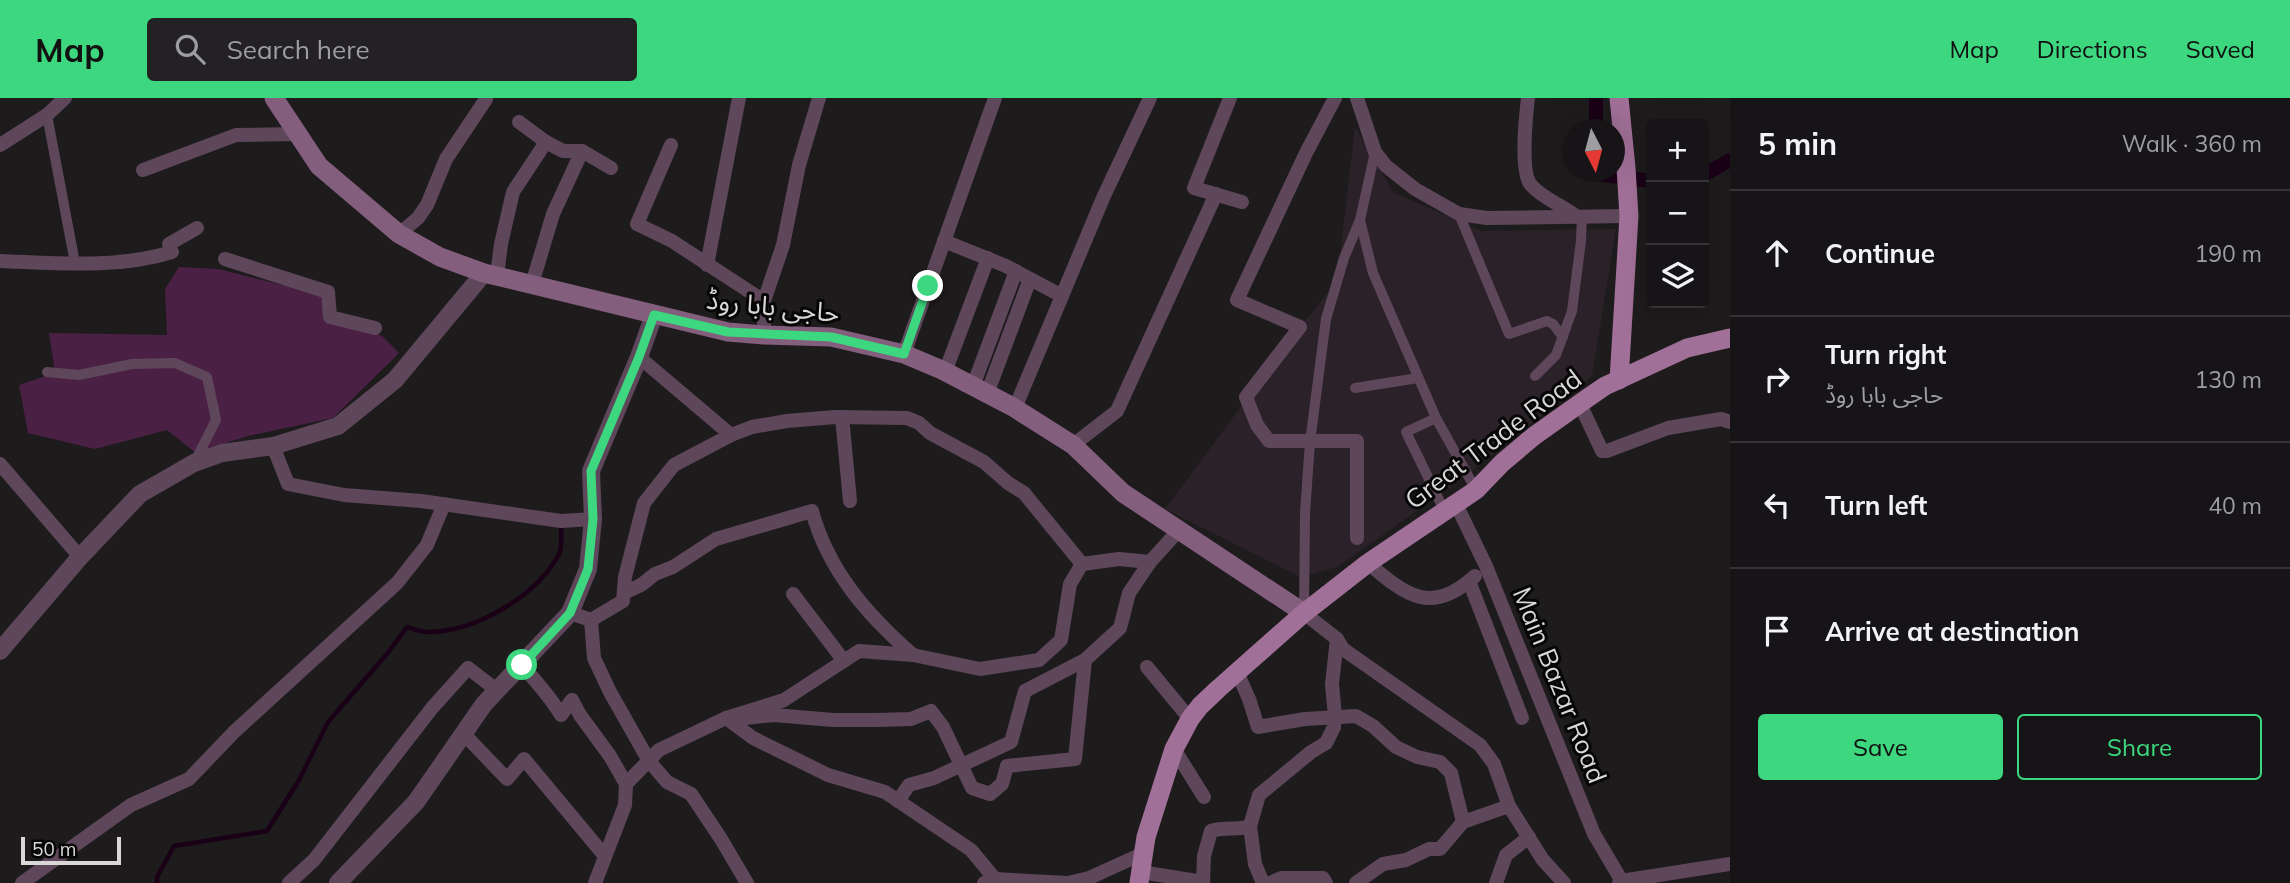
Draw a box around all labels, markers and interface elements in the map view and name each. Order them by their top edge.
search box [147,18,637,81]
text: Map [35,29,105,70]
icon: search [171,30,209,68]
text: Search here [227,33,370,66]
text: Map [1949,34,1999,64]
text: Directions [2037,34,2148,64]
text: Saved [2186,34,2255,64]
north arrow [1562,119,1625,182]
map controls [1646,119,1709,308]
button: + [1646,119,1709,182]
text: 5 min [1758,125,1837,163]
text: Walk · 360 m [2122,129,2262,158]
button: − [1646,182,1709,245]
icon: ahead [1758,234,1796,272]
text: Continue [1825,237,1935,270]
text: 190 m [2194,239,2262,268]
button: layers [1646,245,1709,308]
route end [912,270,943,301]
street label: حاجی بابا روڈ [705,283,841,329]
text: Turn right [1825,338,1946,371]
icon: right [1758,360,1796,398]
street label: Great Trade Road [1398,362,1588,516]
text: 130 m [2194,365,2262,394]
text: حاجی بابا روڈ [1825,380,1943,409]
icon: left [1758,486,1796,524]
text: Turn left [1825,489,1927,522]
text: 40 m [2208,491,2262,520]
street label: Main Bazar Road [1506,582,1614,788]
icon: arrive [1758,612,1796,650]
text: Arrive at destination [1825,615,2080,648]
route start [506,649,537,680]
button: Save [1758,714,2003,780]
button: Share [2017,714,2262,780]
scale bar [21,834,121,866]
text: 50 m [32,837,76,861]

